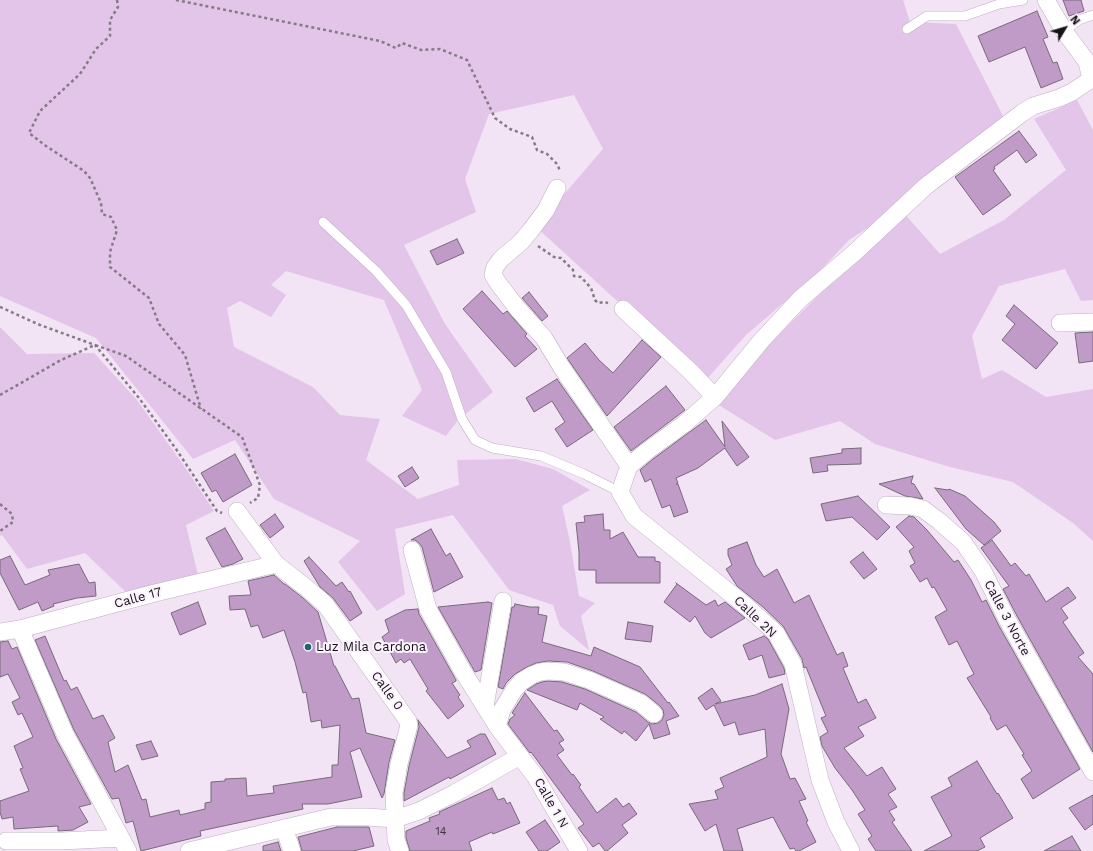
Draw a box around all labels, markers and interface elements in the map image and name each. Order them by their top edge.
north arrow [1045,8,1085,48]
text: N [1067,13,1082,28]
street label: Calle 3 Norte [981,578,1033,658]
street label: Calle 17 [113,584,163,612]
street label: Calle 2N [730,593,780,641]
place label: Luz Mila Cardona [316,639,426,655]
marker: Luz Mila Cardona [303,642,313,652]
street label: Calle 0 [368,669,406,713]
street label: Calle 1 N [530,775,572,831]
house number: 14 [435,825,447,839]

